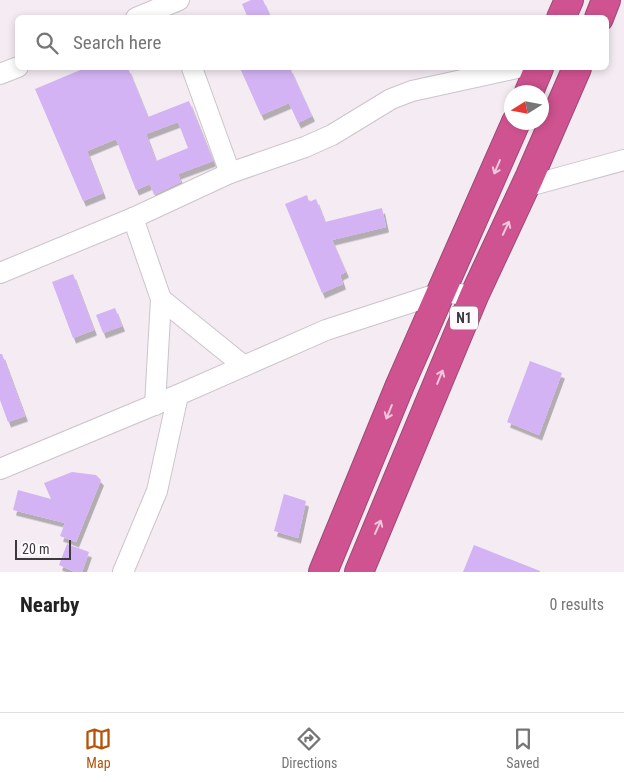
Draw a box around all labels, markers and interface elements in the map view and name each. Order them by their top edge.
search box [15,15,609,70]
icon: search [33,29,61,57]
text: Search here [73,31,161,54]
north arrow [504,85,549,130]
one-way arrow [491,159,501,174]
one-way arrow [501,221,511,236]
road number: N1 [450,306,478,330]
one-way arrow [436,370,446,385]
one-way arrow [384,404,393,419]
one-way arrow [374,520,384,535]
scale bar [15,537,71,560]
text: 20 m [22,541,50,557]
text: Nearby [20,593,79,617]
text: 0 results [549,595,604,614]
tab: Map [84,725,112,771]
tab: Directions [281,725,337,771]
tab: Saved [506,725,540,771]

